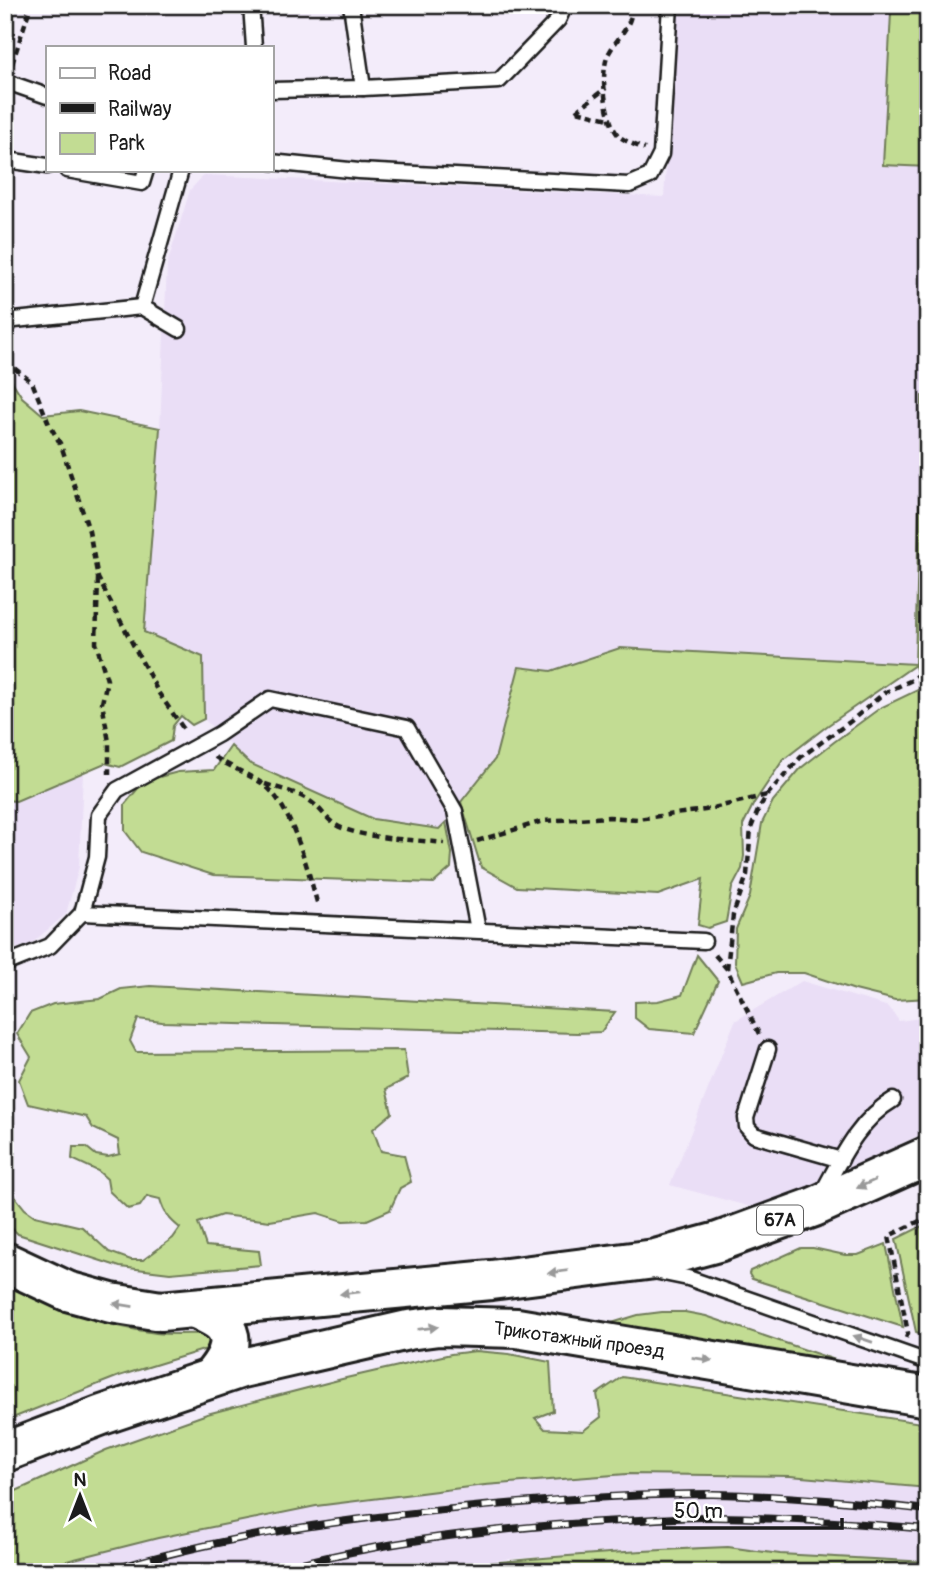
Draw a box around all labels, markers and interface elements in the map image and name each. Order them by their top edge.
legend [46,46,273,172]
text: Road [108,60,152,87]
text: Railway [108,96,172,123]
text: Park [108,130,145,157]
one-way arrow [855,1179,876,1190]
road number: 67A [757,1205,803,1234]
one-way arrow [547,1267,569,1278]
one-way arrow [338,1288,360,1299]
one-way arrow [112,1299,134,1310]
street label: Трикотажный проезд [492,1316,667,1364]
one-way arrow [417,1322,439,1333]
one-way arrow [853,1334,874,1345]
one-way arrow [691,1354,713,1365]
north arrow [46,1462,116,1532]
text: N [74,1468,87,1492]
scale bar [664,1486,842,1530]
text: 50 m [674,1498,723,1525]

